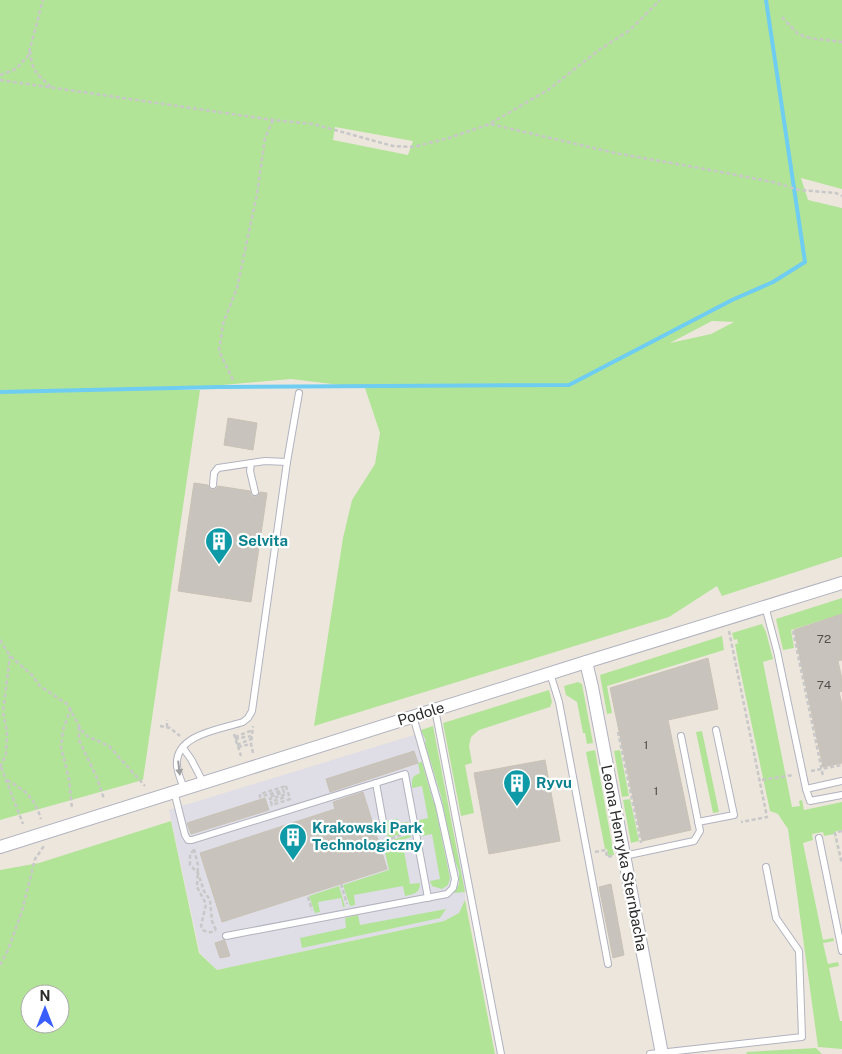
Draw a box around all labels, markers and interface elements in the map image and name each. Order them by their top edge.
building icon: Selvita [204,526,234,565]
place label: Selvita [238,532,288,549]
house number: 72 [817,632,831,646]
house number: 74 [817,678,832,692]
street label: Podole [395,698,446,729]
house number: 1 [644,738,648,752]
one-way arrow [175,760,183,776]
street label: Leona Henryka Sternbacha [598,763,651,952]
building icon: Ryvu [502,768,532,807]
place label: Ryvu [536,774,572,791]
house number: 1 [654,784,658,798]
place label: Krakowski Park Technologiczny [312,819,423,853]
building icon: Krakowski Park Technologiczny [278,822,308,861]
north arrow [20,984,70,1034]
text: N [40,988,50,1004]

